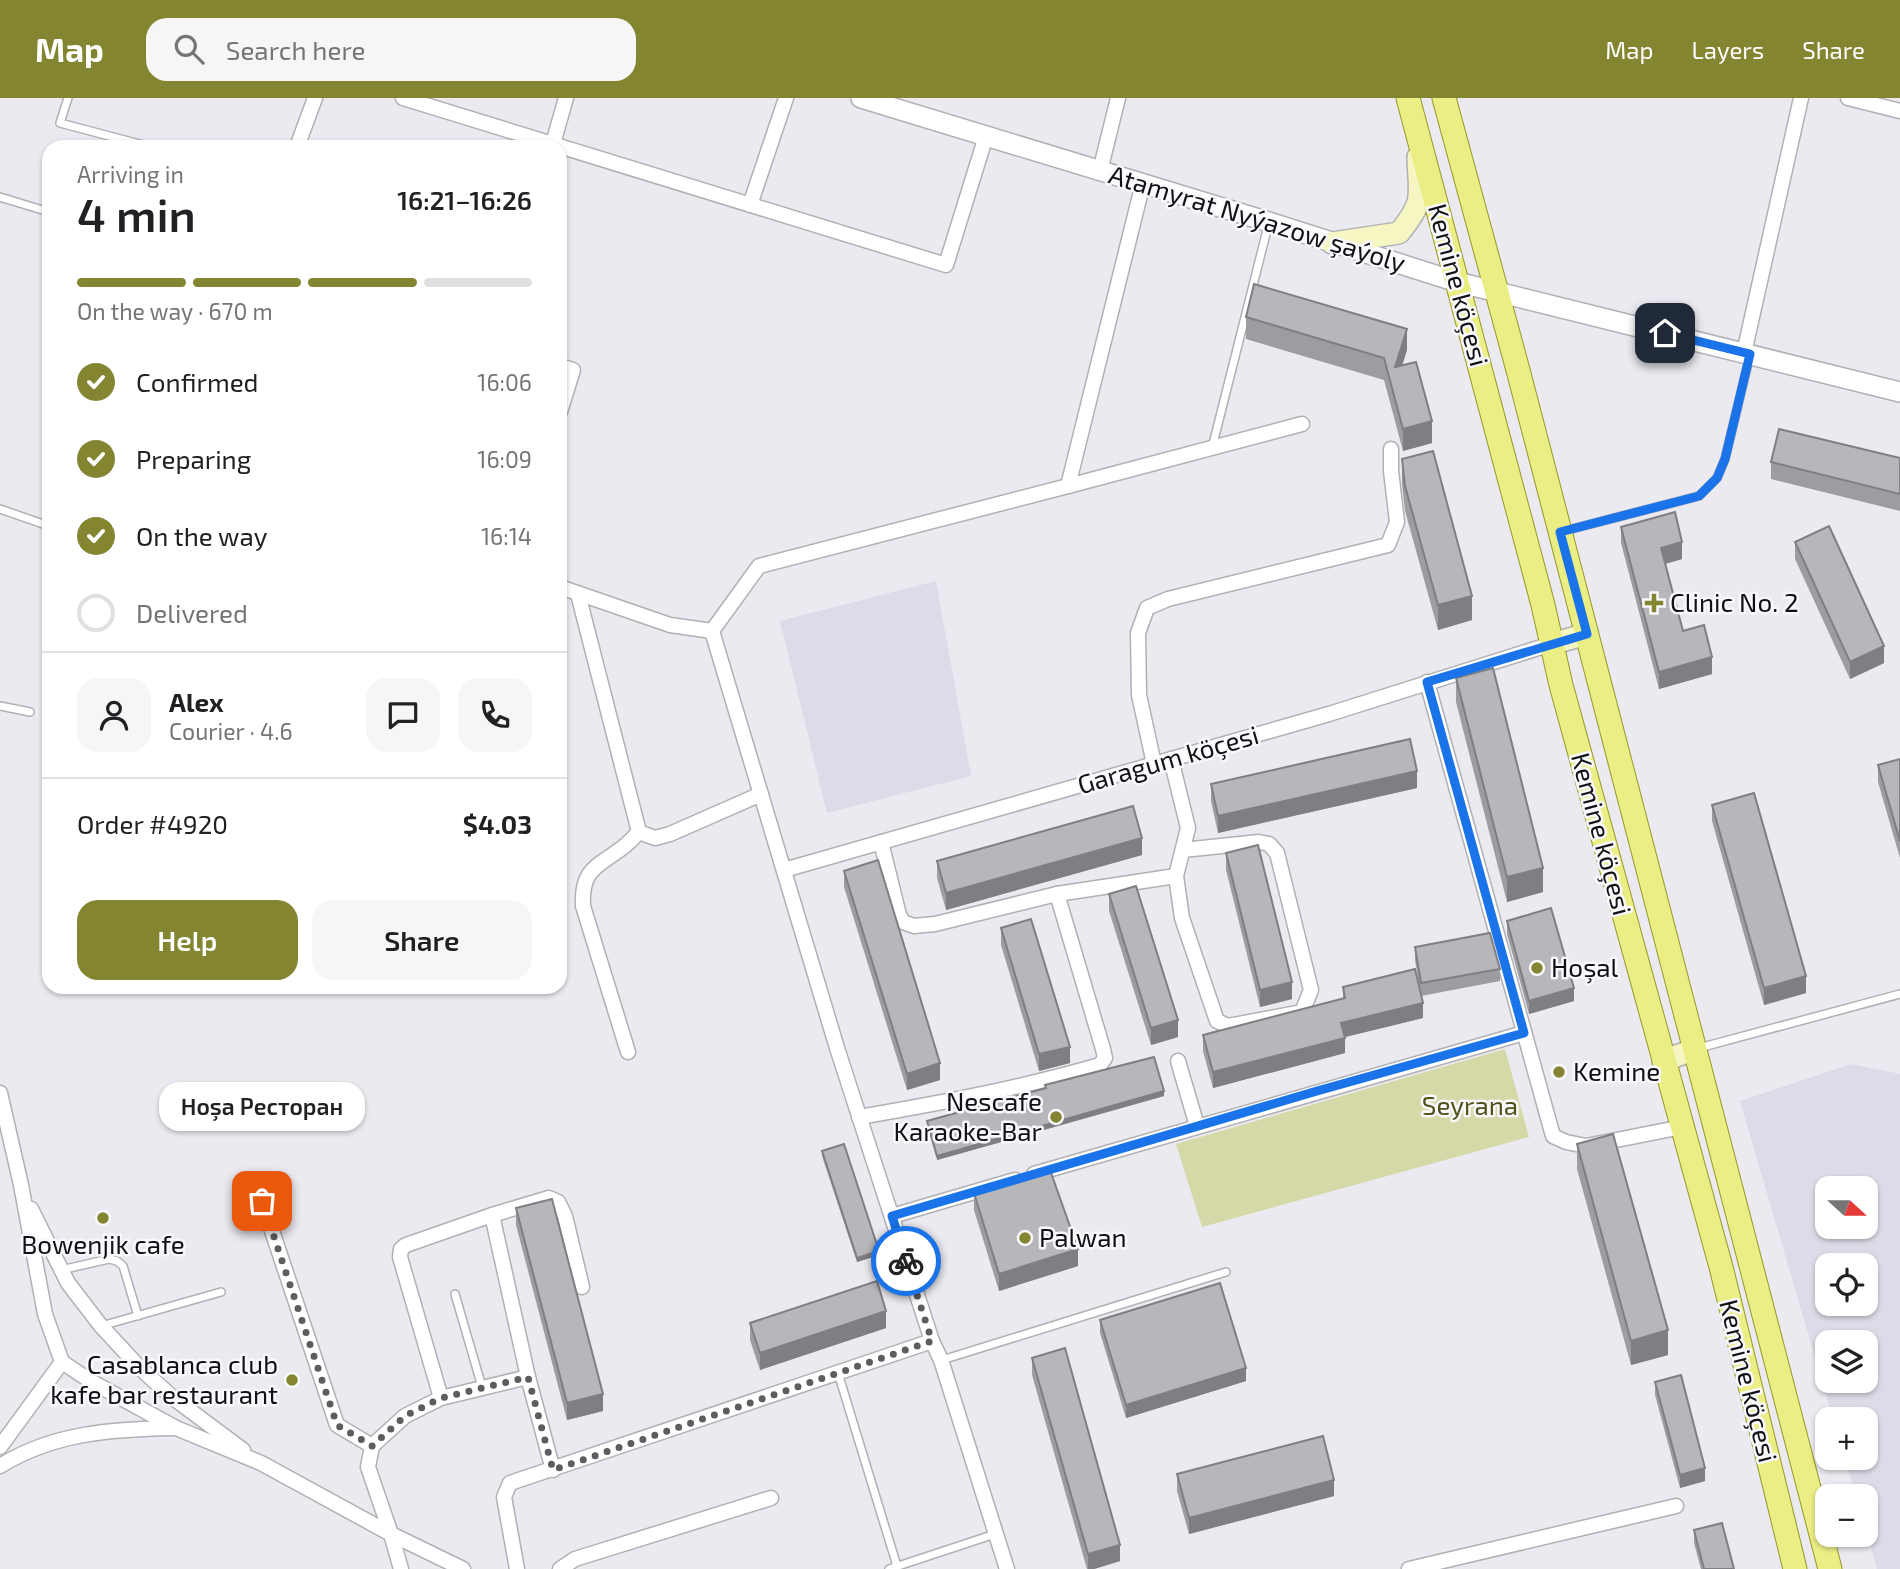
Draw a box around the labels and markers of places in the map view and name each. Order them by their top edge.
pin [1635,303,1695,363]
place label: Clinic No. 2 [1670,586,1799,617]
marker: Clinic No. 2 [1644,593,1664,613]
place label: Hoşal [1551,951,1619,984]
marker: Hoşal [1529,960,1545,976]
place label: Kemine [1573,1055,1660,1086]
marker: Kemine [1551,1064,1567,1080]
callout: Hoşa Ресторан [159,1082,365,1131]
place label: Nescafe Karaoke-Bar [894,1085,1042,1146]
marker: Nescafe Karaoke-Bar [1048,1109,1064,1125]
pin [232,1171,292,1231]
marker: Bowenjik cafe [95,1210,111,1226]
place label: Palwan [1039,1221,1127,1252]
place label: Bowenjik cafe [21,1228,185,1259]
marker: Palwan [1017,1230,1033,1246]
place label: Casablanca club kafe bar restaurant [50,1348,278,1409]
marker: Casablanca club kafe bar restaurant [284,1372,300,1388]

